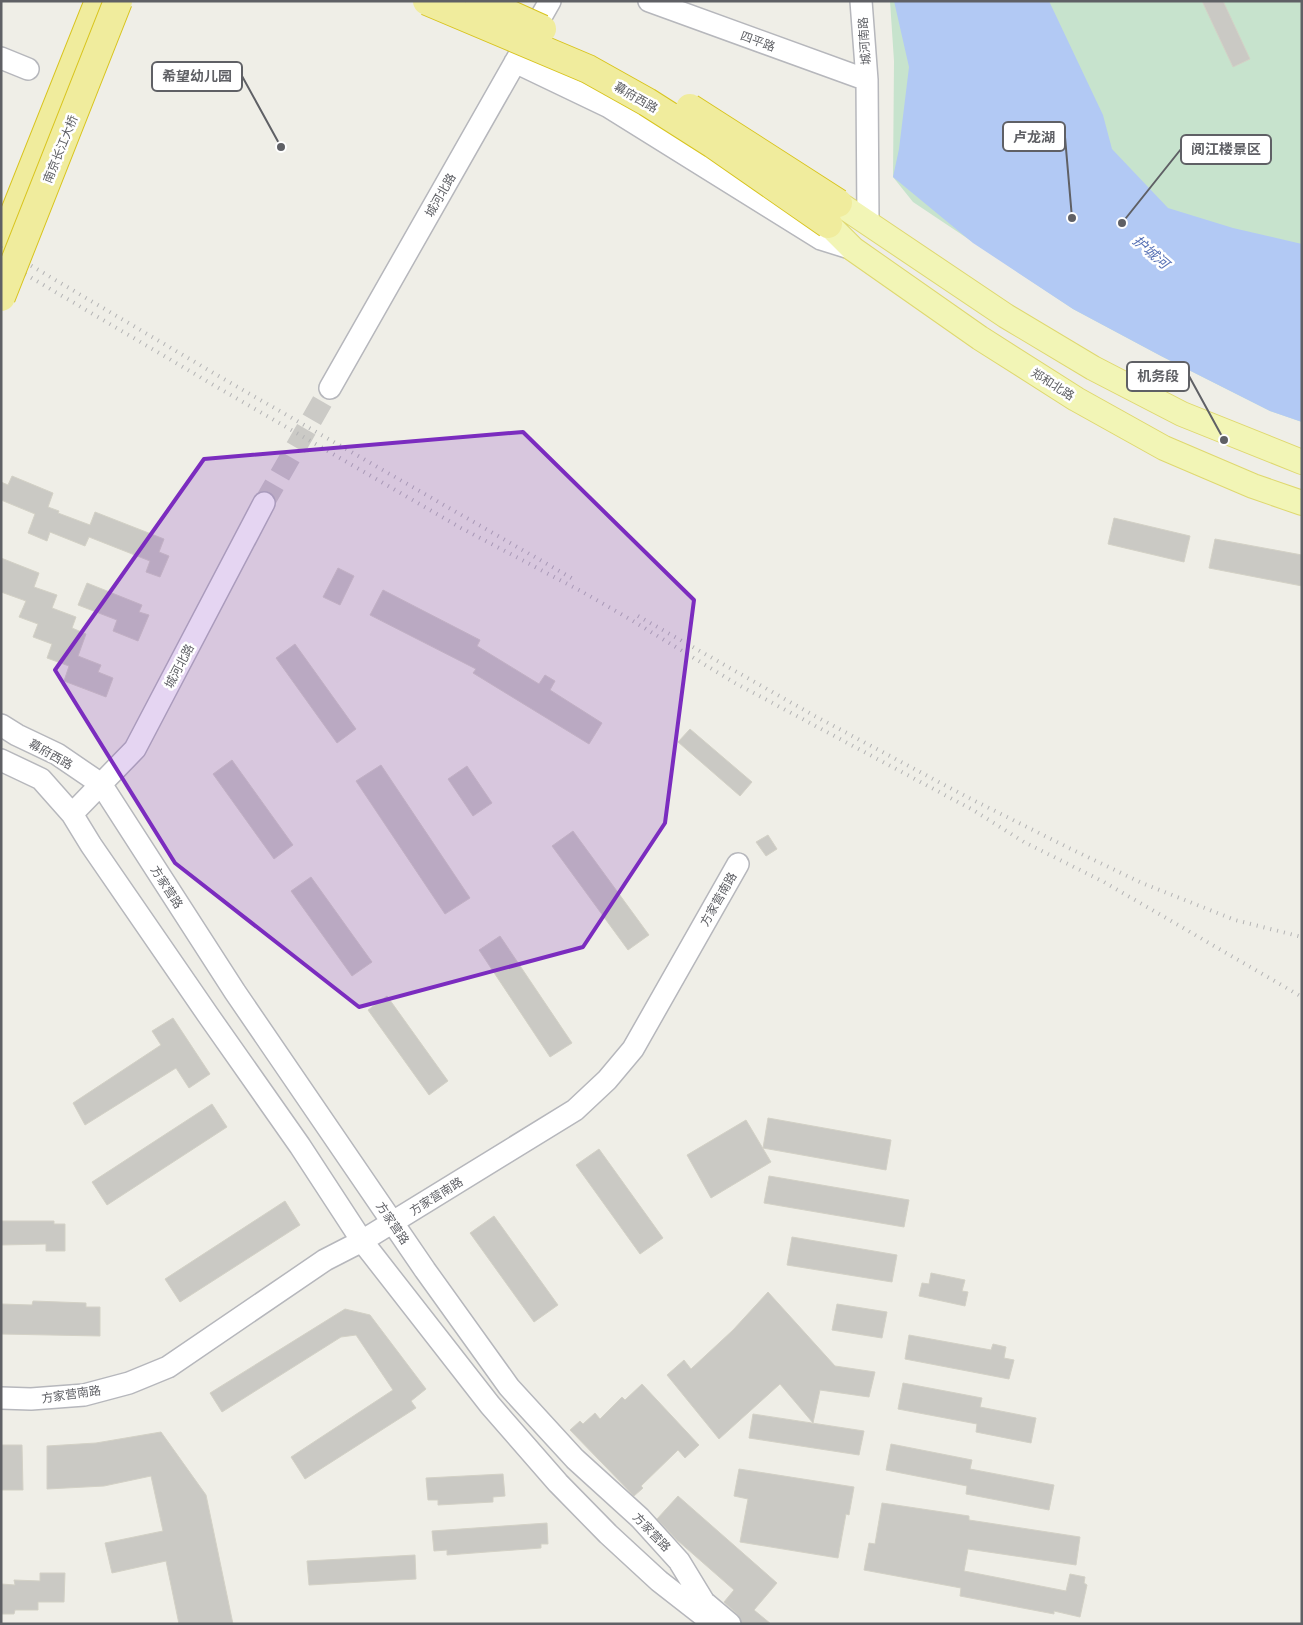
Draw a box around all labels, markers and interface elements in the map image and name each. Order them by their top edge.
street label: 城河南路 [855,17,873,65]
street label: 四平路 [739,28,777,54]
callout: 希望幼儿园 [152,62,242,91]
text: 希望幼儿园 [162,67,232,85]
street label: 幕府西路 [611,79,661,115]
street label: 南京长江大桥 [40,113,80,185]
callout: 卢龙湖 [1003,122,1065,151]
text: 卢龙湖 [1013,128,1055,146]
callout: 阅江楼景区 [1181,135,1271,164]
text: 阅江楼景区 [1191,140,1261,158]
street label: 城河北路 [422,170,458,220]
water label: 护城河 [1129,231,1175,275]
callout: 机务段 [1127,362,1189,391]
street label: 郑和北路 [1029,365,1077,403]
text: 机务段 [1137,367,1179,385]
street label: 城河北路 [161,641,197,691]
street label: 幕府西路 [26,736,76,772]
street label: 方家营路 [148,863,186,911]
street label: 方家营南路 [697,869,739,929]
street label: 方家营南路 [407,1174,465,1218]
street label: 方家营路 [373,1199,413,1247]
street label: 方家营南路 [40,1382,102,1406]
street label: 方家营路 [630,1510,674,1554]

